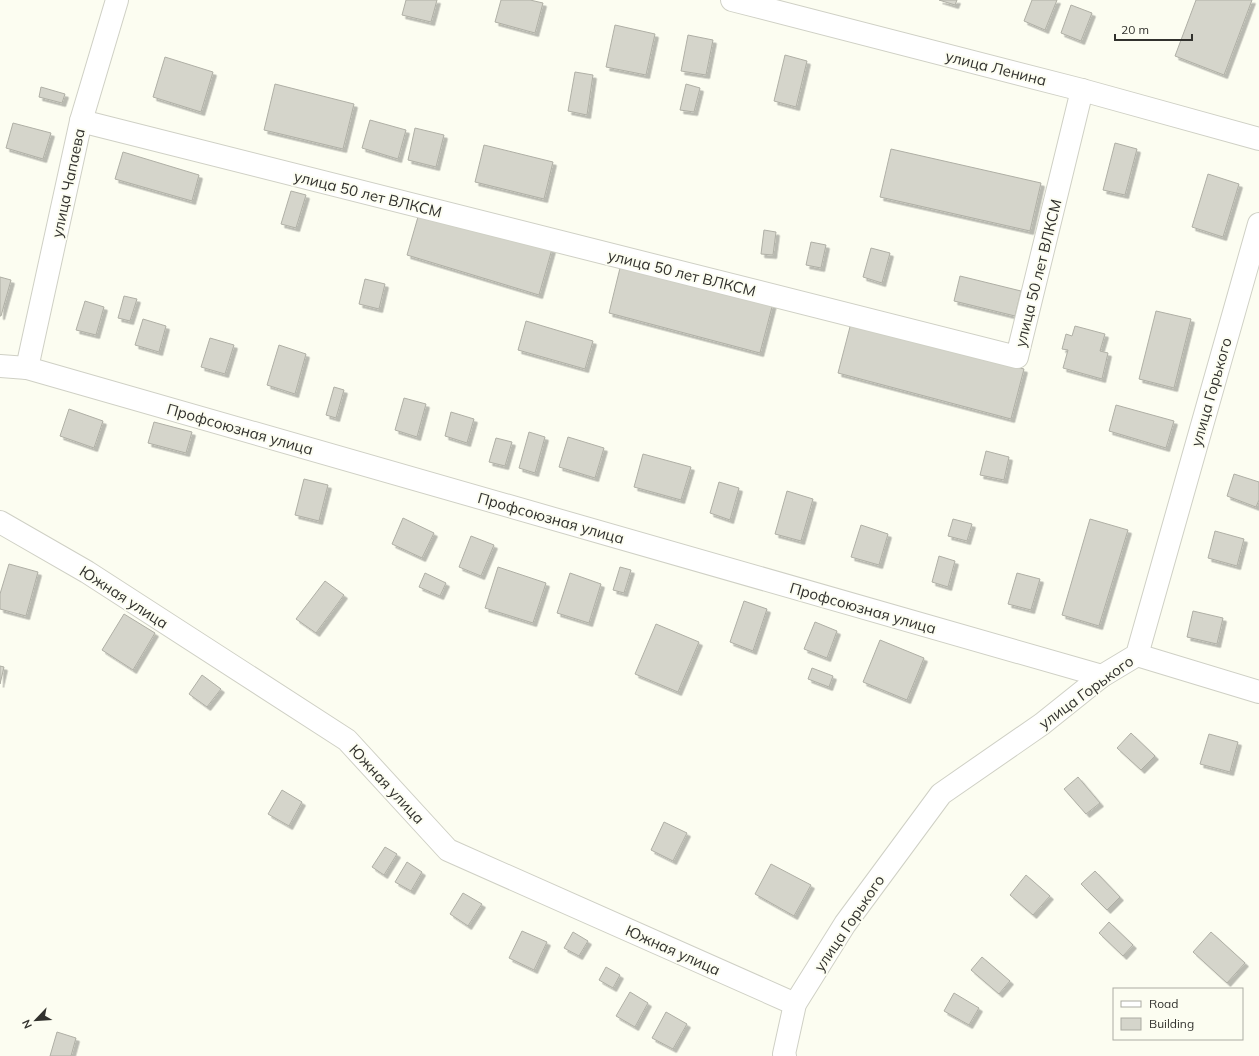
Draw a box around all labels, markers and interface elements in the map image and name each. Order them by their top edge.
scale bar [1115,16,1192,42]
text: 20 m [1121,22,1149,37]
street label: улица Ленина [944,46,1048,90]
street label: улица Чапаева [47,127,89,239]
street label: улица 50 лет ВЛКСМ [292,166,444,222]
street label: улица 50 лет ВЛКСМ [1010,197,1066,349]
street label: улица 50 лет ВЛКСМ [606,245,758,301]
street label: улица Горького [1186,335,1236,449]
street label: Профсоюзная улица [165,399,315,459]
street label: Профсоюзная улица [476,488,626,548]
street label: Южная улица [76,561,172,633]
street label: Профсоюзная улица [788,578,938,638]
street label: улица Горького [1035,651,1137,733]
street label: Южная улица [345,740,429,828]
street label: улица Горького [810,871,888,975]
street label: Южная улица [623,921,723,979]
legend [1113,988,1243,1040]
text: Road [1149,996,1178,1011]
north arrow [16,1000,56,1040]
text: Building [1149,1016,1194,1031]
text: N [19,1018,35,1031]

